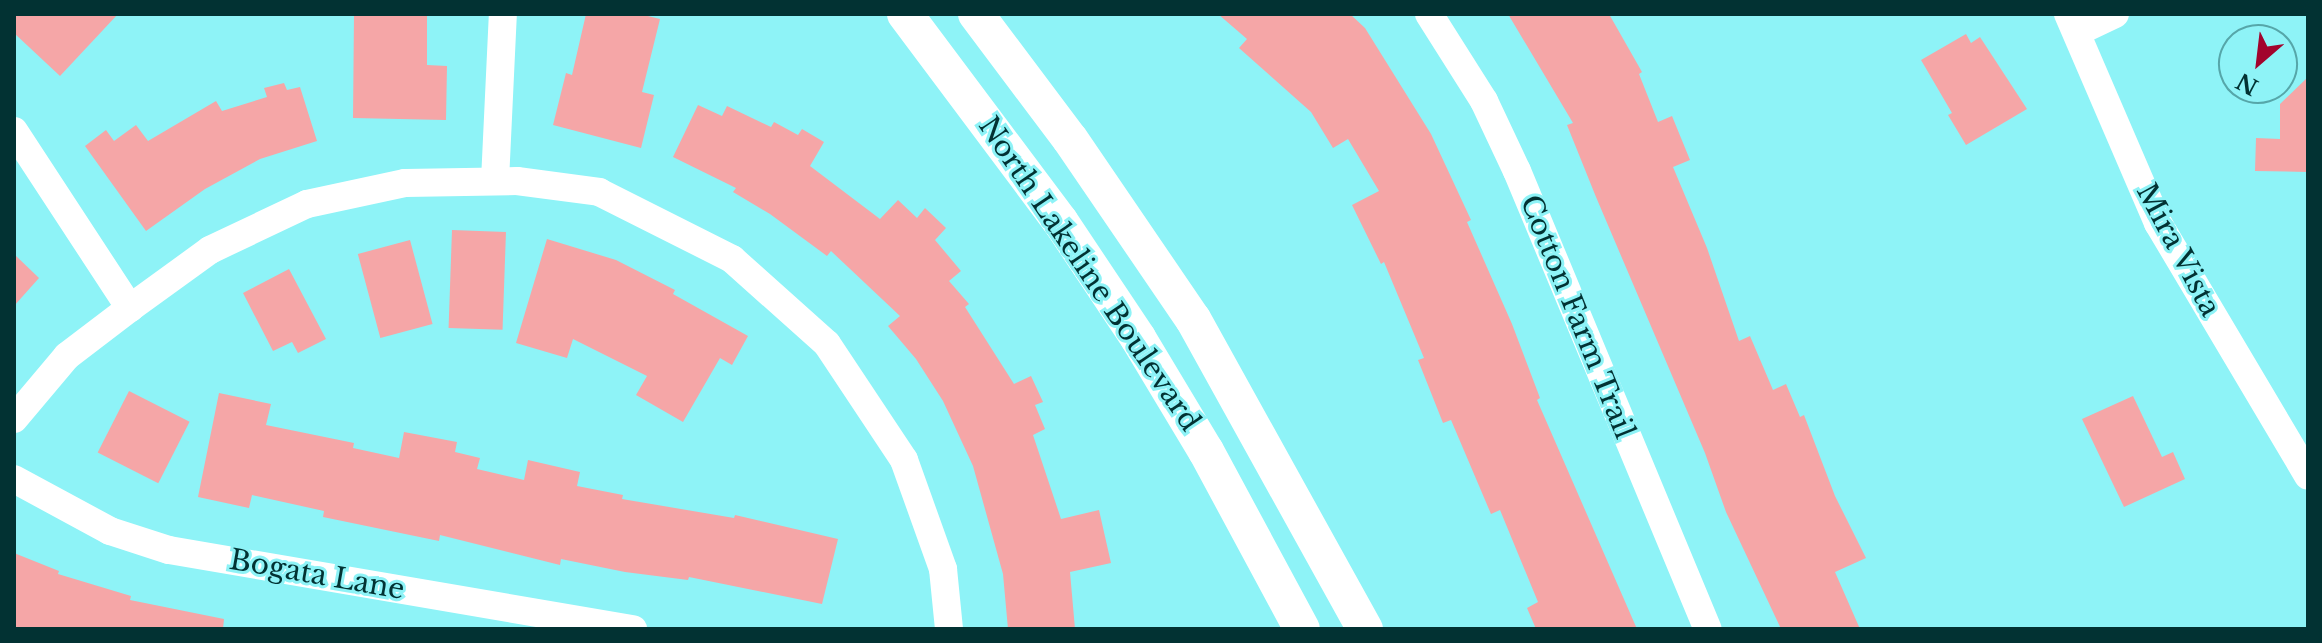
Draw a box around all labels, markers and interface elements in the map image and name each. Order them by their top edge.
north arrow [2218,24,2298,104]
text: N [2232,67,2263,101]
street label: North Lakeline Boulevard [971,111,1207,437]
street label: Mira Vista [2129,177,2227,323]
street label: Cotton Farm Trail [1513,190,1641,444]
street label: Bogata Lane [227,543,407,607]

